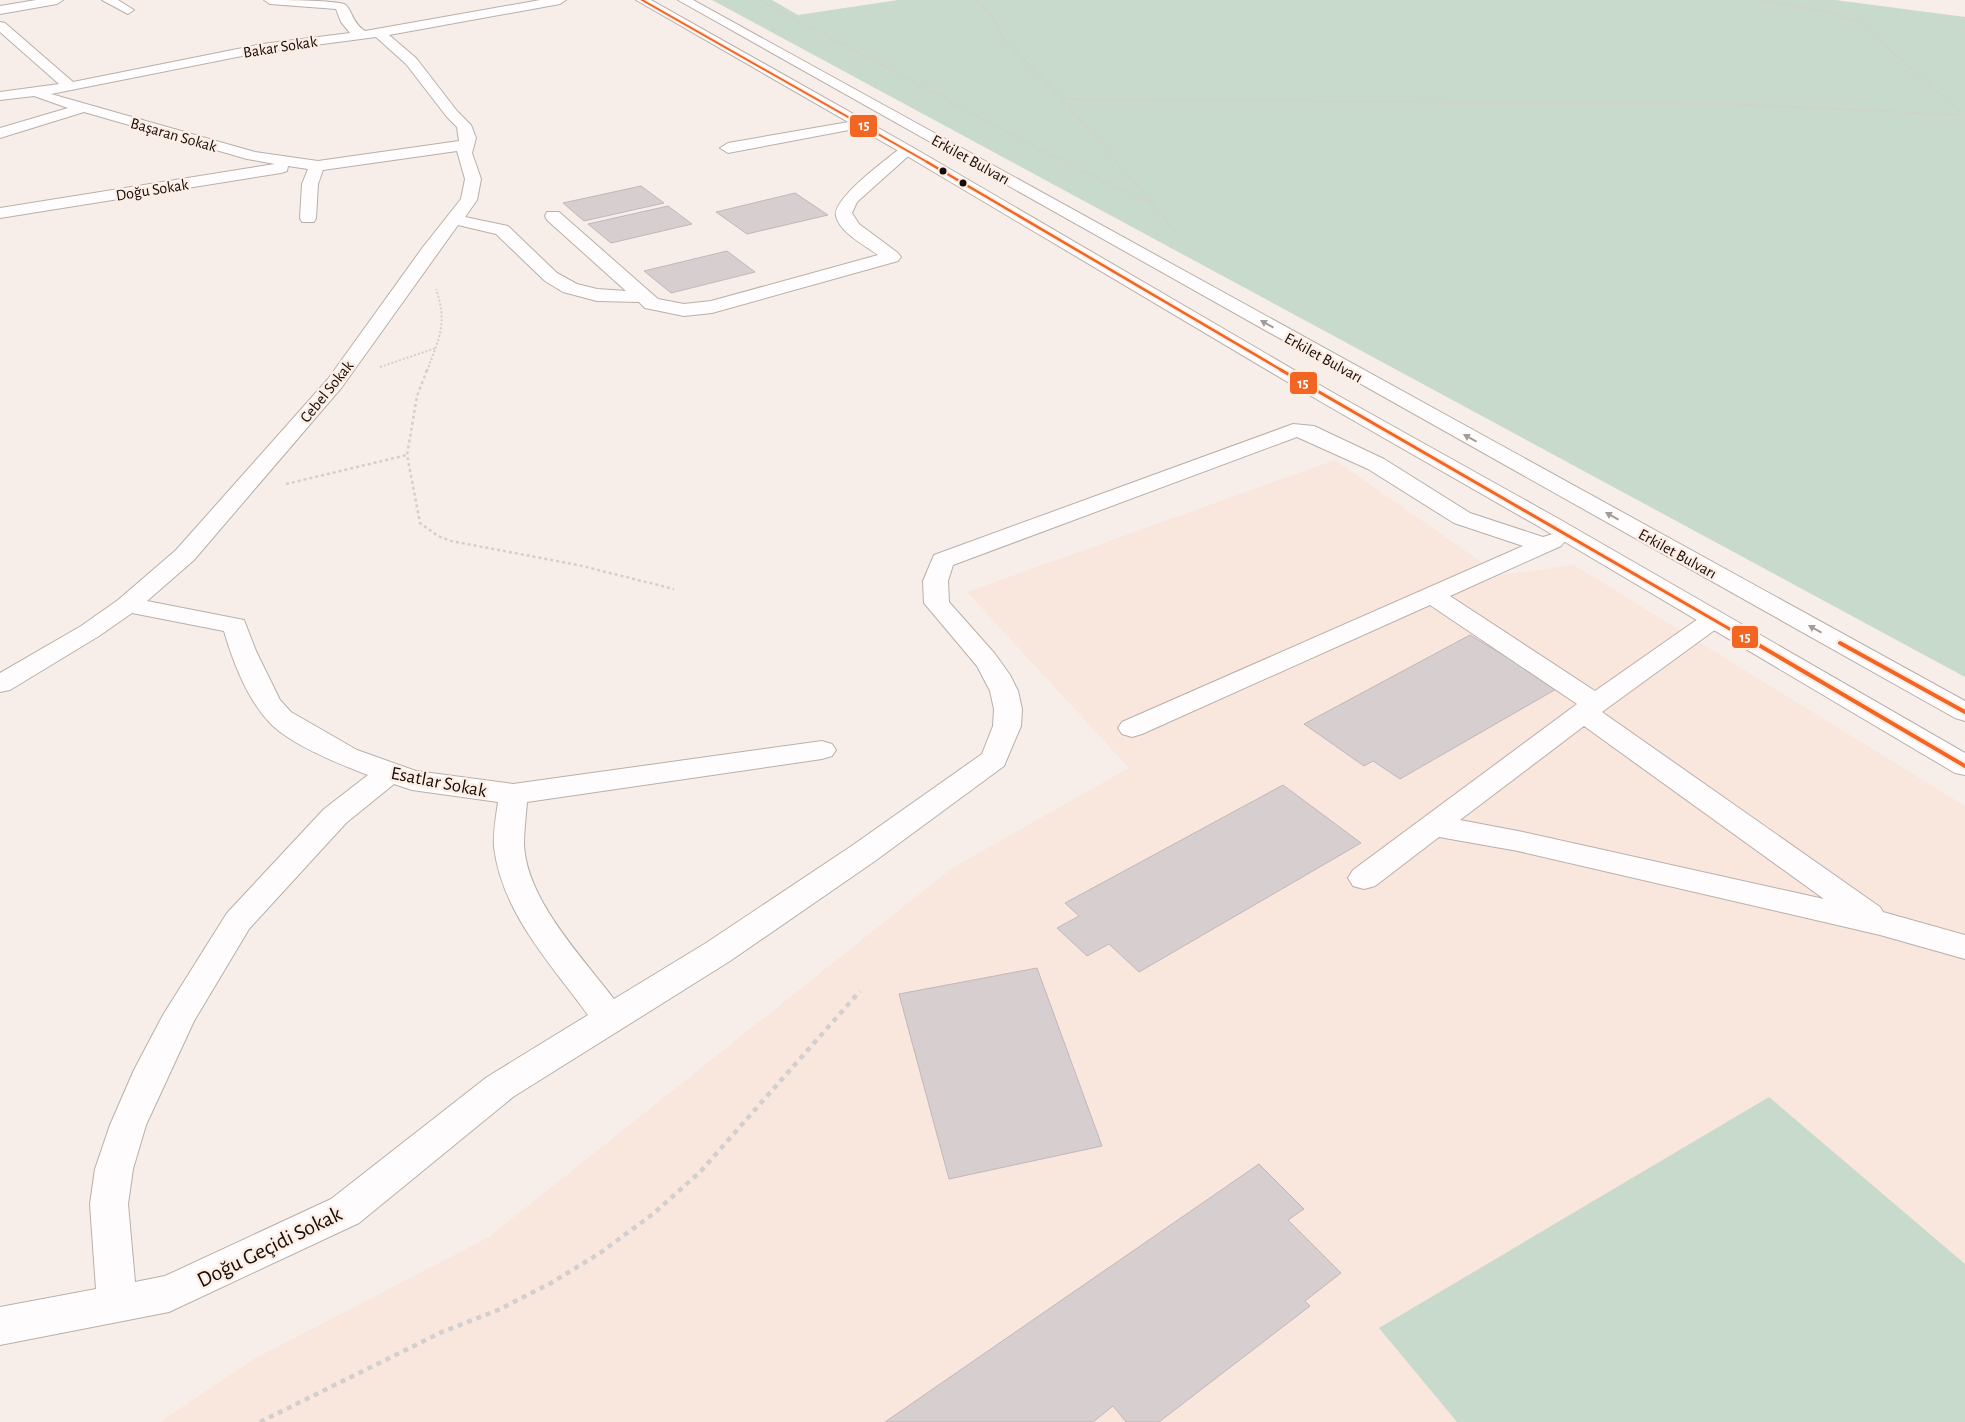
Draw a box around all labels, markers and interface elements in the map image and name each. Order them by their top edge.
street label: Bakar Sokak [242,33,319,61]
line badge: 15 [849,114,878,138]
street label: Başaran Sokak [129,115,219,155]
text: 15 [858,119,870,133]
street label: Erkilet Bulvarı [929,132,1012,188]
unlabelled marker [938,166,948,176]
street label: Doğu Sokak [115,176,190,204]
unlabelled marker [958,178,968,188]
one-way arrow [1260,320,1273,329]
street label: Erkilet Bulvarı [1282,330,1365,386]
street label: Cebel Sokak [297,357,357,426]
line badge: 15 [1289,371,1318,395]
text: 15 [1297,377,1309,391]
one-way arrow [1463,433,1477,442]
one-way arrow [1605,512,1619,521]
street label: Erkilet Bulvarı [1636,526,1719,582]
line badge: 15 [1731,625,1759,649]
one-way arrow [1808,625,1823,633]
text: 15 [1739,631,1751,645]
street label: Esatlar Sokak [389,764,489,801]
street label: Doğu Geçidi Sokak [194,1202,345,1291]

